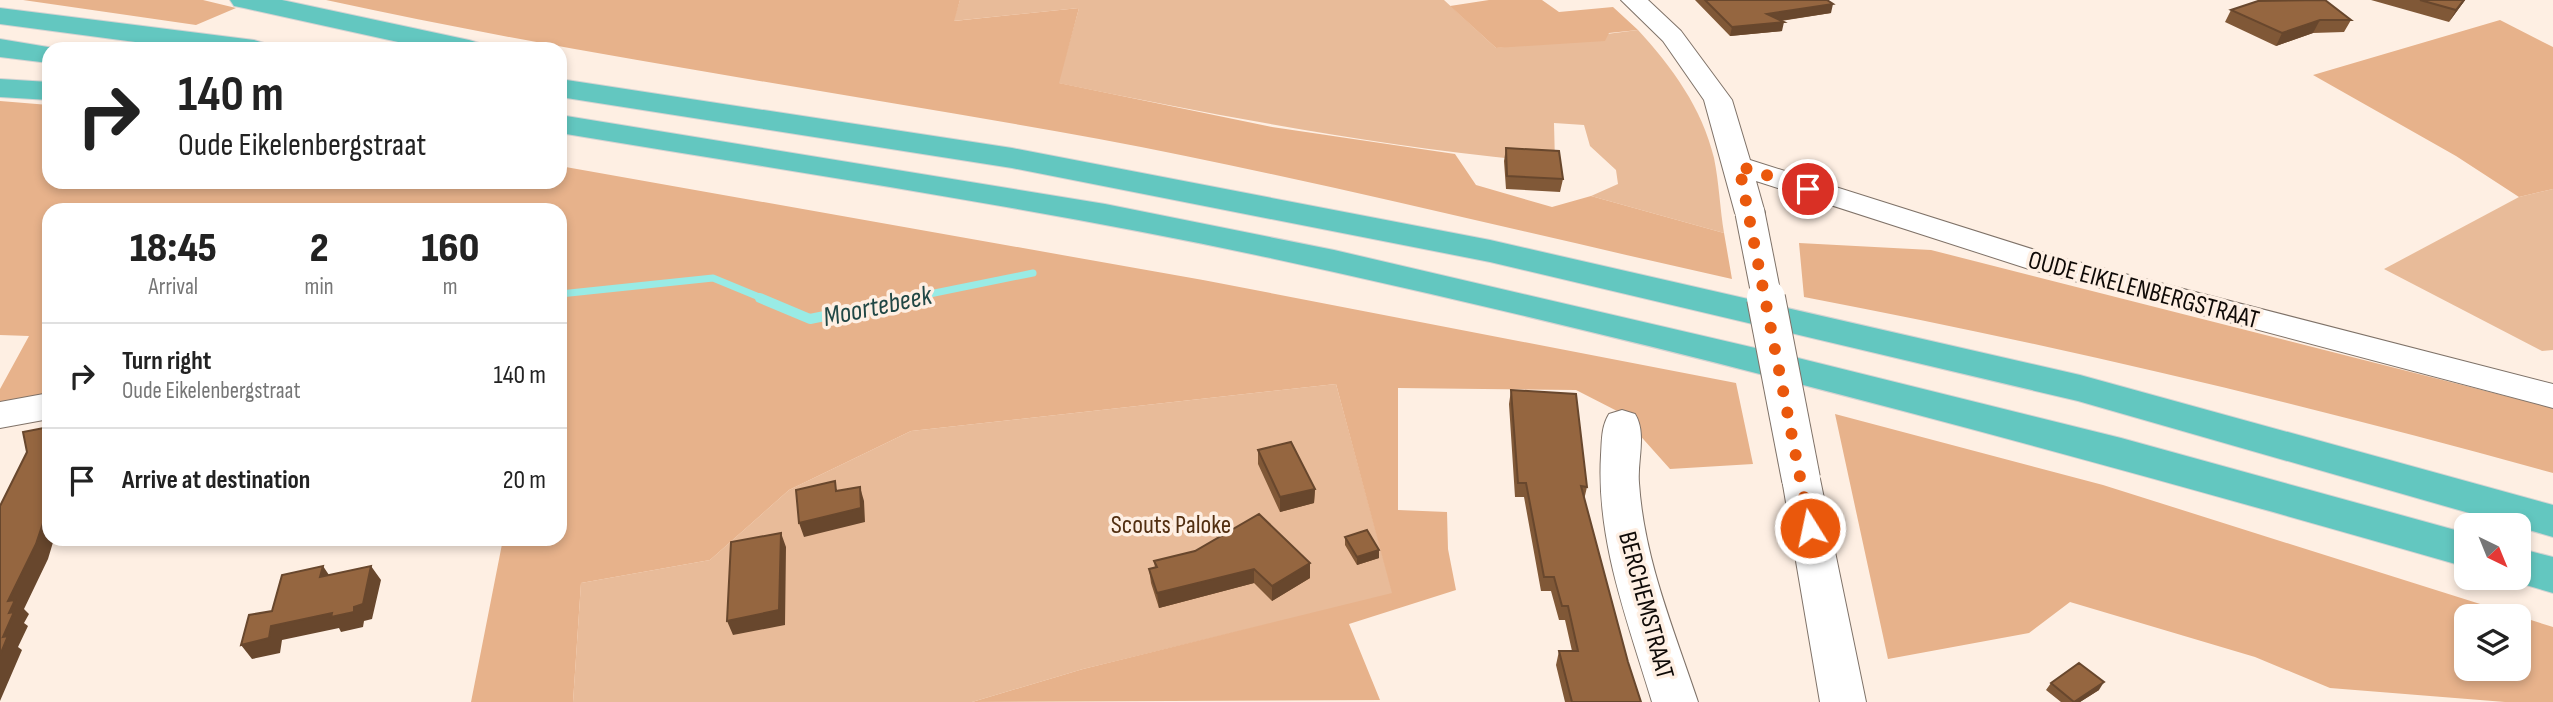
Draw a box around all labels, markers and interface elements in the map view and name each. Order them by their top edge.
text: 140 m [178,66,284,125]
icon: right [63,70,154,161]
text: Oude Eikelenbergstraat [178,126,426,165]
pin [1778,159,1838,219]
icon: arrive [1789,170,1827,208]
text: 18:45 [130,223,217,274]
text: 2 [310,223,328,274]
text: 160 [421,223,479,274]
street label: OUDE EIKELENBERGSTRAAT [2025,245,2262,336]
text: Arrival [149,273,198,301]
text: min [305,273,334,301]
text: m [443,273,458,301]
water label: Moortebeek [820,279,936,334]
text: Turn right [122,346,211,377]
icon: right [63,357,101,395]
text: 140 m [494,360,546,391]
text: Oude Eikelenbergstraat [122,377,300,405]
icon: arrive [63,462,101,500]
text: Arrive at destination [122,465,310,496]
text: 20 m [503,465,546,496]
position arrow [1773,491,1847,565]
park label: Scouts Paloke [1111,510,1231,541]
north arrow [2454,513,2530,590]
map controls [2454,513,2531,681]
street label: BERCHEMSTRAAT [1611,528,1680,683]
button: layers [2454,604,2531,681]

